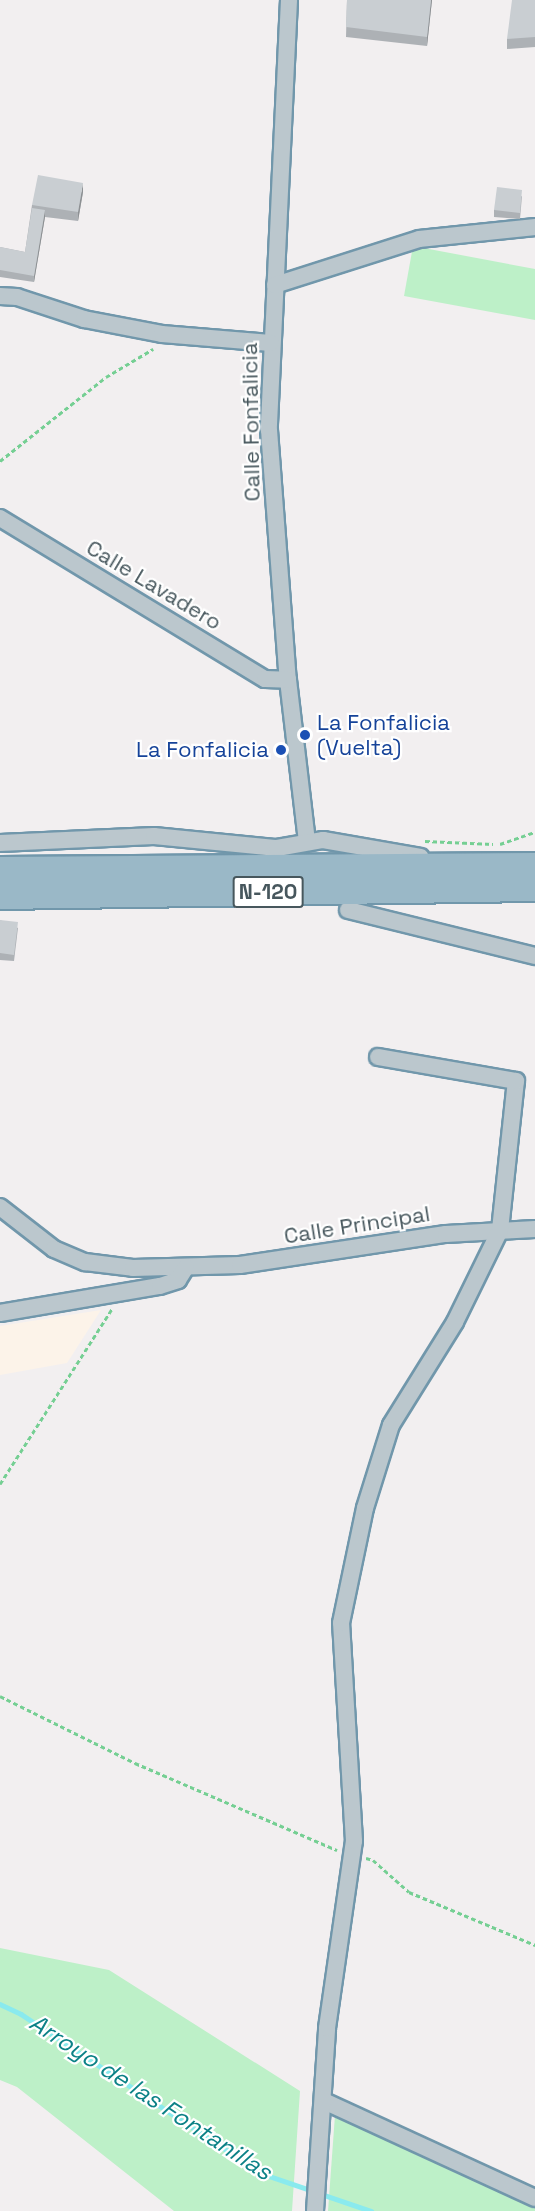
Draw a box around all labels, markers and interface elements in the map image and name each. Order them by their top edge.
street label: Calle Fonfalicia [236,342,266,502]
street label: Calle Lavadero [82,534,226,636]
place label: La Fonfalicia (Vuelta) [317,709,450,760]
marker: La Fonfalicia (Vuelta) [298,728,312,742]
place label: La Fonfalicia [136,737,269,763]
marker: La Fonfalicia [274,743,288,757]
road number: N-120 [232,874,304,910]
street label: Calle Principal [282,1200,432,1250]
water label: Arroyo de las Fontanillas [24,2008,278,2186]

